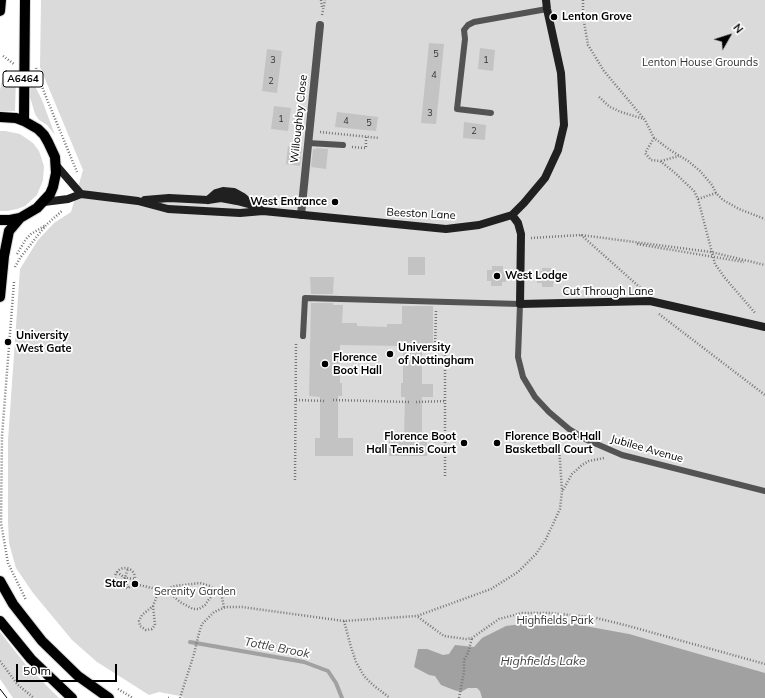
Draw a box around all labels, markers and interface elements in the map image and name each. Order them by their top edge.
place label: Lenton Grove [562,10,632,24]
marker: Lenton Grove [549,12,559,22]
north arrow [709,16,749,56]
text: N [730,21,746,36]
house number: 5 [433,49,439,59]
house number: 3 [270,55,276,65]
house number: 1 [483,55,489,65]
park label: Lenton House Grounds [642,56,758,70]
house number: 4 [431,70,437,80]
road number: A6464 [3,71,43,87]
street label: Willoughby Close [288,74,310,164]
house number: 2 [268,76,274,86]
house number: 3 [427,108,433,118]
house number: 1 [278,114,284,124]
house number: 4 [343,116,349,126]
house number: 5 [366,118,372,128]
house number: 2 [471,126,477,136]
place label: West Entrance [250,195,327,209]
marker: West Entrance [330,197,340,207]
street label: Beeston Lane [386,206,456,222]
place label: West Lodge [505,269,568,283]
marker: West Lodge [492,271,502,281]
street label: Cut Through Lane [562,285,654,299]
place label: University West Gate [16,329,71,355]
marker: University West Gate [3,337,13,347]
place label: University of Nottingham [398,341,474,367]
marker: University of Nottingham [385,349,395,359]
place label: Florence Boot Hall [333,351,382,377]
marker: Florence Boot Hall [320,359,330,369]
place label: Florence Boot Hall Tennis Court [366,430,456,456]
place label: Florence Boot Hall Basketball Court [505,430,601,456]
street label: Jubilee Avenue [609,432,685,466]
marker: Florence Boot Hall Tennis Court [459,438,469,448]
marker: Florence Boot Hall Basketball Court [492,438,502,448]
place label: Star [105,577,127,591]
marker: Star [130,579,140,589]
park label: Serenity Garden [154,585,236,599]
park label: Highfields Park [516,614,594,628]
water label: Tottle Brook [243,635,311,661]
water label: Highfields Lake [500,654,586,668]
scale bar [18,656,119,682]
text: 50 m [23,663,51,678]

